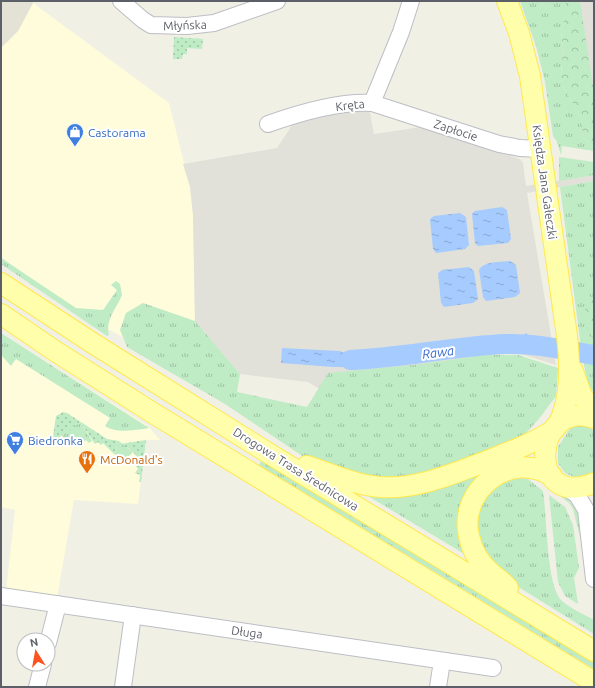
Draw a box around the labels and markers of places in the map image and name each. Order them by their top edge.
shop icon: Castorama [65,122,85,147]
place label: Castorama [88,126,146,139]
supermarket icon: Biedronka [5,430,25,455]
place label: Biedronka [28,434,83,447]
restaurant icon: McDonald's [77,449,97,474]
place label: McDonald's [100,453,163,466]

